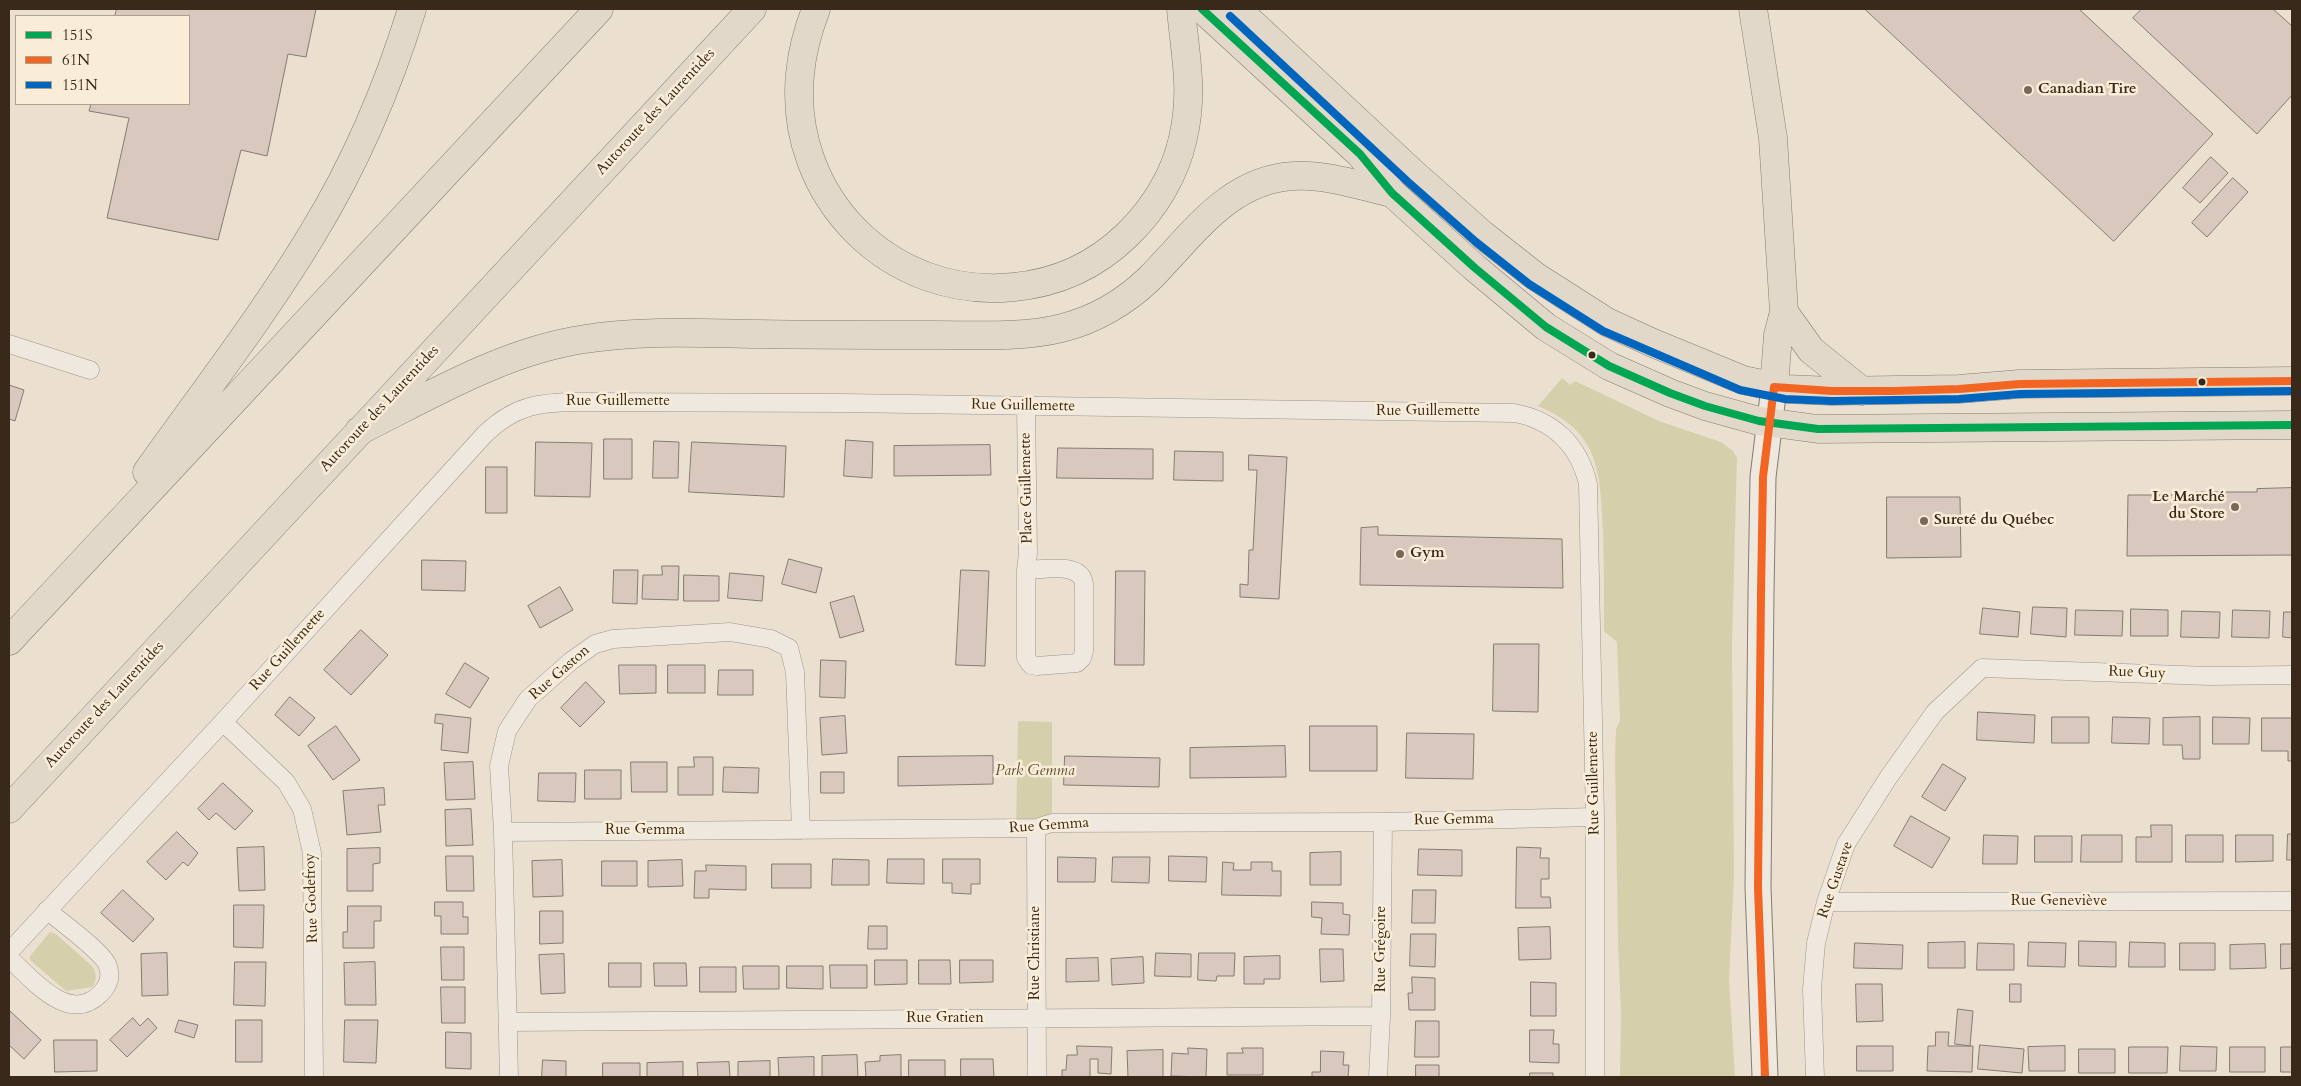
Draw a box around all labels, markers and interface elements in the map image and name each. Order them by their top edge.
legend [15,15,190,105]
text: 151S [62,25,93,45]
street label: Autoroute des Laurentides [593,45,719,179]
text: 61N [62,50,90,70]
text: 151N [62,75,98,95]
place label: Canadian Tire [2038,81,2136,99]
marker: Canadian Tire [2022,84,2034,96]
street label: Autoroute des Laurentides [317,342,443,476]
unlabelled marker [1587,350,1597,360]
unlabelled marker [2197,377,2207,387]
street label: Rue Guillemette [566,393,670,411]
street label: Rue Guillemette [971,396,1075,416]
street label: Rue Guillemette [1376,403,1480,421]
street label: Place Guillemette [1017,432,1037,544]
place label: Le Marché du Store [2152,489,2225,524]
marker: Le Marché du Store [2229,501,2241,513]
place label: Sureté du Québec [1934,512,2054,530]
marker: Sureté du Québec [1918,515,1930,527]
place label: Gym [1410,545,1445,563]
marker: Gym [1394,548,1406,560]
street label: Rue Guillemette [247,605,329,695]
street label: Autoroute des Laurentides [42,638,168,772]
street label: Rue Gaston [526,642,594,704]
street label: Rue Guy [2108,663,2166,683]
street label: Rue Guillemette [1584,731,1604,835]
park label: Park Gemma [995,763,1075,781]
street label: Rue Gemma [1414,810,1494,830]
street label: Rue Gemma [1008,814,1090,838]
street label: Rue Gemma [605,822,685,840]
street label: Rue Gustave [1814,839,1858,921]
street label: Rue Godefroy [301,853,323,943]
street label: Rue Geneviève [2011,893,2107,911]
street label: Rue Christiane [1027,906,1045,1000]
street label: Rue Grégoire [1373,906,1391,992]
street label: Rue Gratien [906,1010,984,1028]

